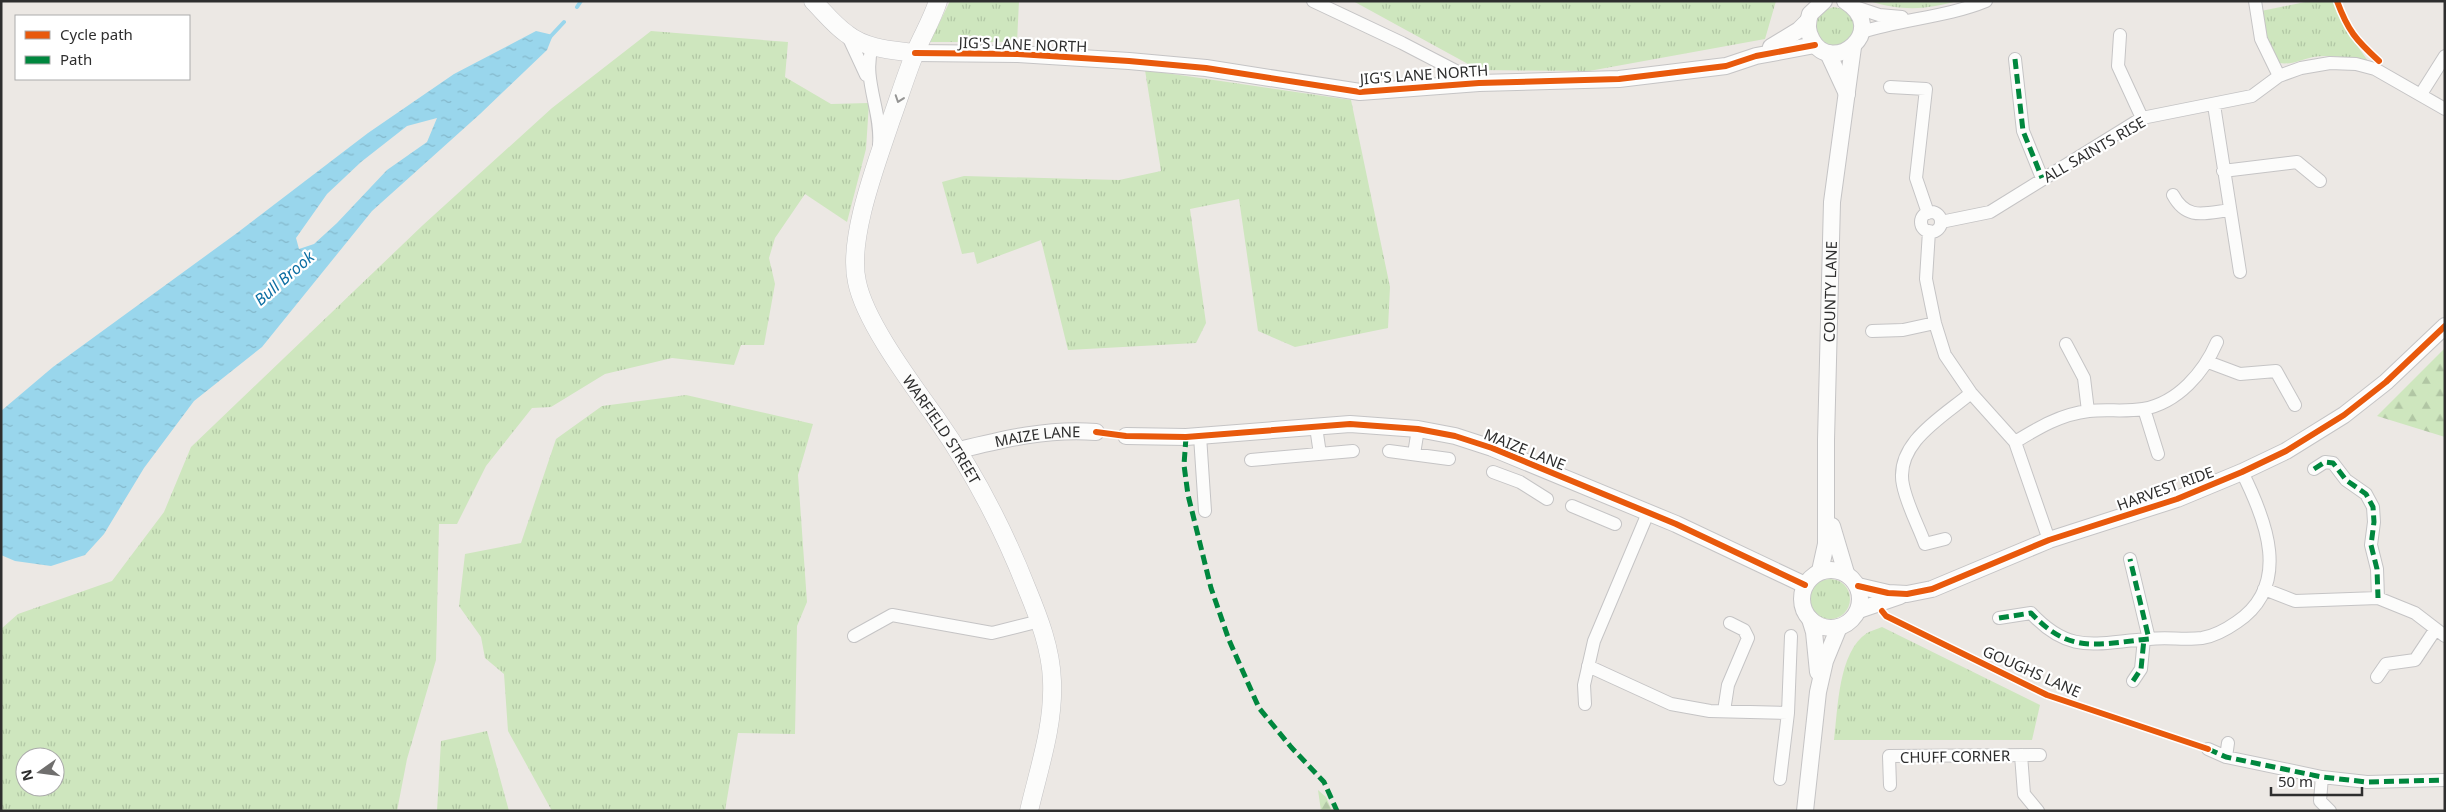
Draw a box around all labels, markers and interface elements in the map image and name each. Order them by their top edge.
legend [15,15,190,80]
text: Cycle path [60,24,133,44]
street label: JIG'S LANE NORTH [956,32,1088,56]
text: Path [60,49,92,69]
street label: JIG'S LANE NORTH [1357,60,1489,89]
one-way arrow [895,94,905,103]
street label: ALL SAINTS RISE [2039,112,2149,186]
street label: COUNTY LANE [1818,241,1841,343]
water label: Bull Brook [249,245,320,310]
street label: WARFIELD STREET [898,371,986,488]
street label: MAIZE LANE [993,421,1080,451]
street label: MAIZE LANE [1481,424,1569,474]
street label: HARVEST RIDE [2114,461,2216,515]
street label: GOUGHS LANE [1980,641,2084,701]
street label: CHUFF CORNER [1900,745,2011,767]
north arrow [15,747,65,797]
scale bar [2271,764,2362,796]
text: N [16,767,37,783]
text: 50 m [2278,771,2313,791]

